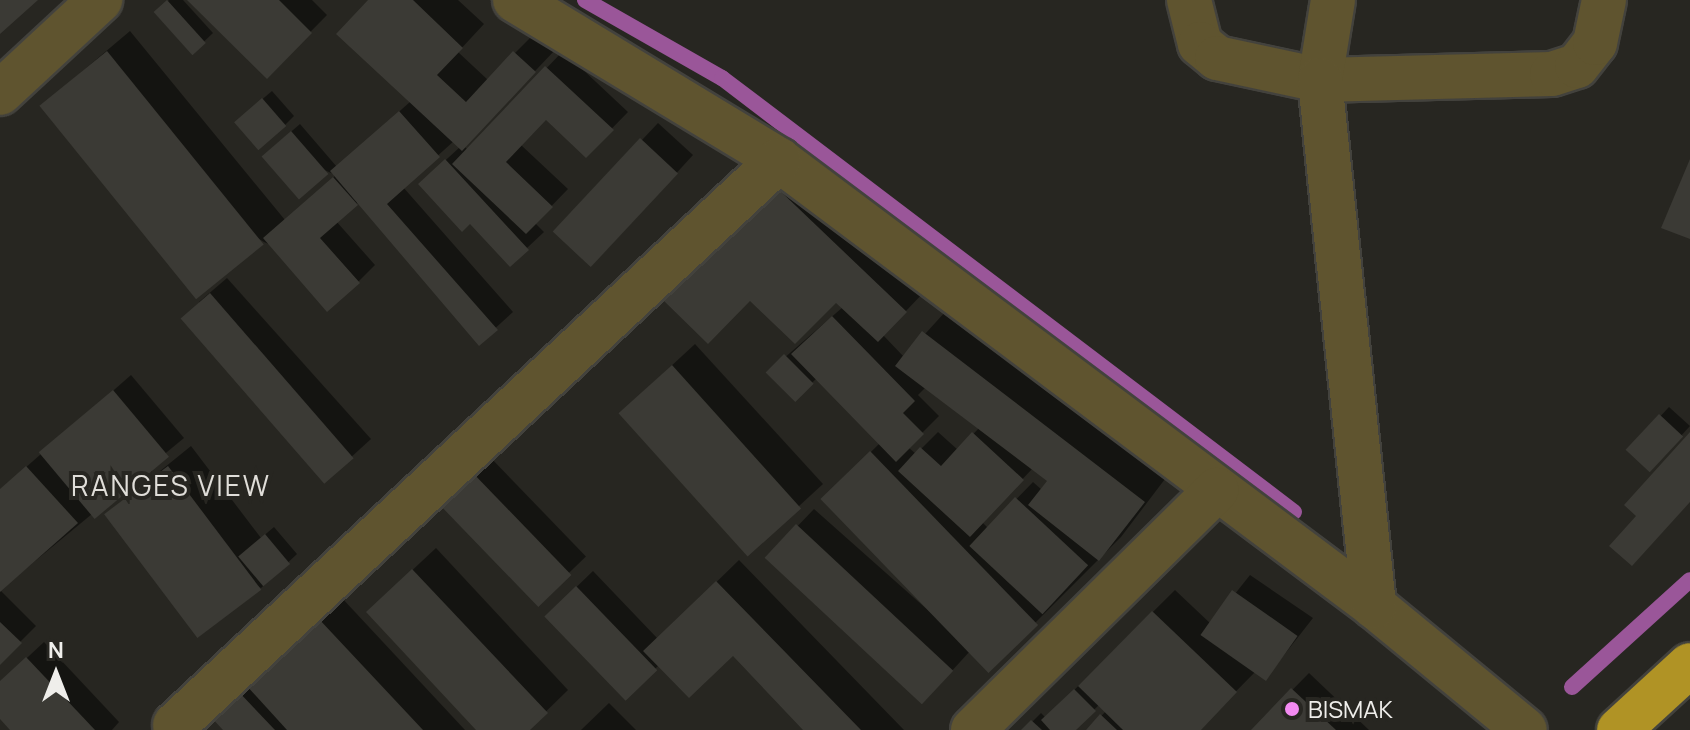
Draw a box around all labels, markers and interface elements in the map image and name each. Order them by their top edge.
district label: RANGES VIEW [71,468,271,502]
north arrow [16,634,96,714]
text: N [48,635,64,665]
place label: BISMAK [1308,695,1393,723]
marker: BISMAK [1283,700,1301,718]

